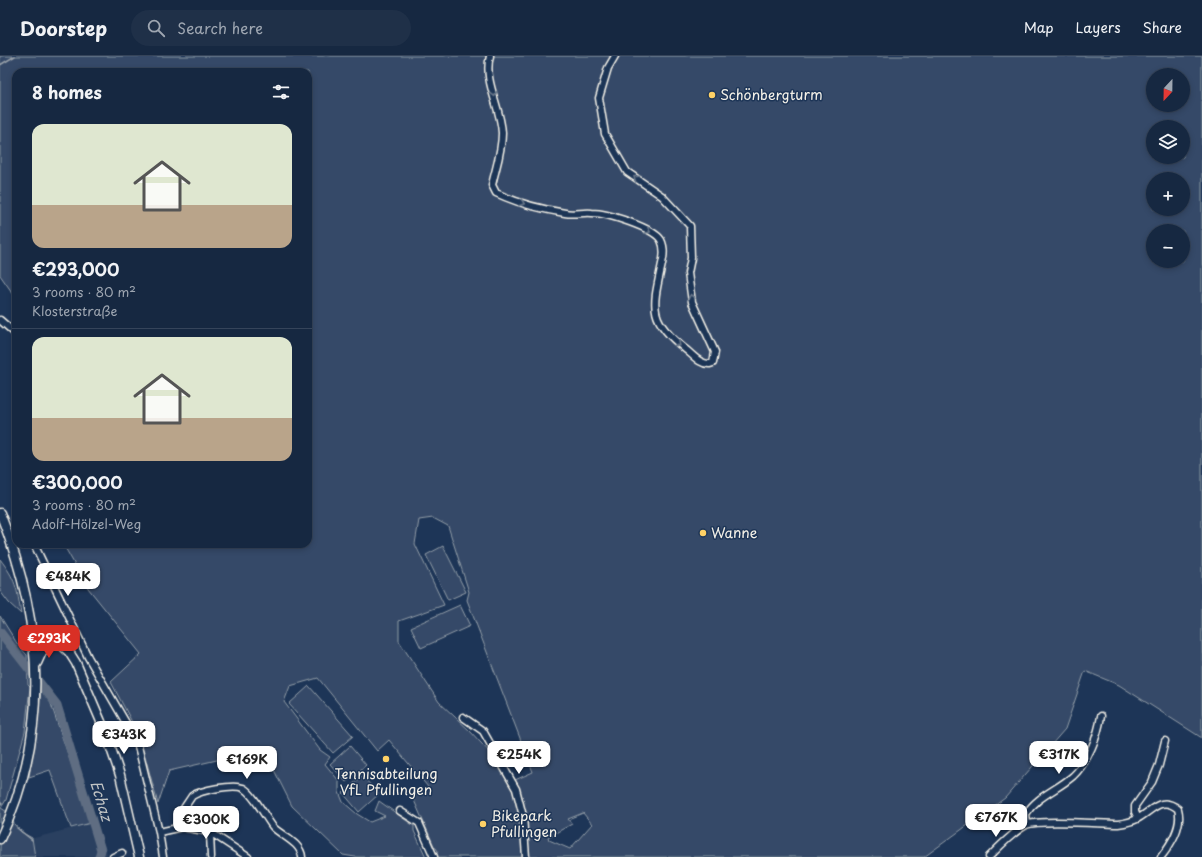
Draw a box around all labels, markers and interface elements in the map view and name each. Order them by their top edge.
search box [131,10,411,46]
text: Doorstep [20,14,107,42]
text: Search here [177,16,263,39]
icon: search [145,17,167,39]
text: Map [1024,17,1054,38]
text: Layers [1076,17,1121,38]
text: Share [1143,17,1182,38]
north arrow [1146,68,1190,112]
map controls [1146,68,1190,268]
text: 8 homes [32,79,102,105]
icon: filters [270,81,292,103]
place label: Schönbergturm [720,84,823,105]
one-way arrow [489,90,498,97]
marker: Schönbergturm [707,90,717,100]
button: layers [1146,120,1190,164]
icon: home [126,150,198,222]
button: + [1146,172,1190,216]
one-way arrow [633,176,640,183]
one-way arrow [519,198,526,207]
button: − [1146,224,1190,268]
one-way arrow [643,226,651,234]
text: €293,000 [32,256,119,282]
text: 3 rooms · 80 m² [32,282,136,301]
one-way arrow [687,294,696,300]
text: Klosterstraße [32,301,117,320]
one-way arrow [674,339,681,346]
icon: home [126,363,198,435]
text: €300,000 [32,469,122,495]
text: 3 rooms · 80 m² [32,495,136,514]
text: Adolf-Hölzel-Weg [32,514,141,533]
place label: Wanne [711,522,758,543]
marker: Wanne [698,528,708,538]
pin: €484K [40,563,96,597]
text: €484K [45,566,91,585]
pin: €293K [21,625,77,659]
text: €293K [27,628,71,647]
pin: €343K [96,721,152,755]
text: €343K [101,724,147,743]
pin: €254K [491,741,547,775]
pin: €317K [1031,741,1087,775]
text: €254K [496,744,542,763]
text: €317K [1038,744,1080,763]
pin: €169K [219,746,275,780]
text: €169K [226,749,268,768]
marker: Tennisabteilung VfL Pfullingen [381,754,391,764]
place label: Tennisabteilung VfL Pfullingen [334,763,438,800]
water label: Echaz [85,777,120,825]
pin: €767K [968,804,1024,838]
place label: Bikepark Pfullingen [491,805,557,842]
pin: €300K [178,806,234,840]
text: €767K [974,807,1018,826]
text: €300K [182,809,230,828]
marker: Bikepark Pfullingen [478,819,488,829]

